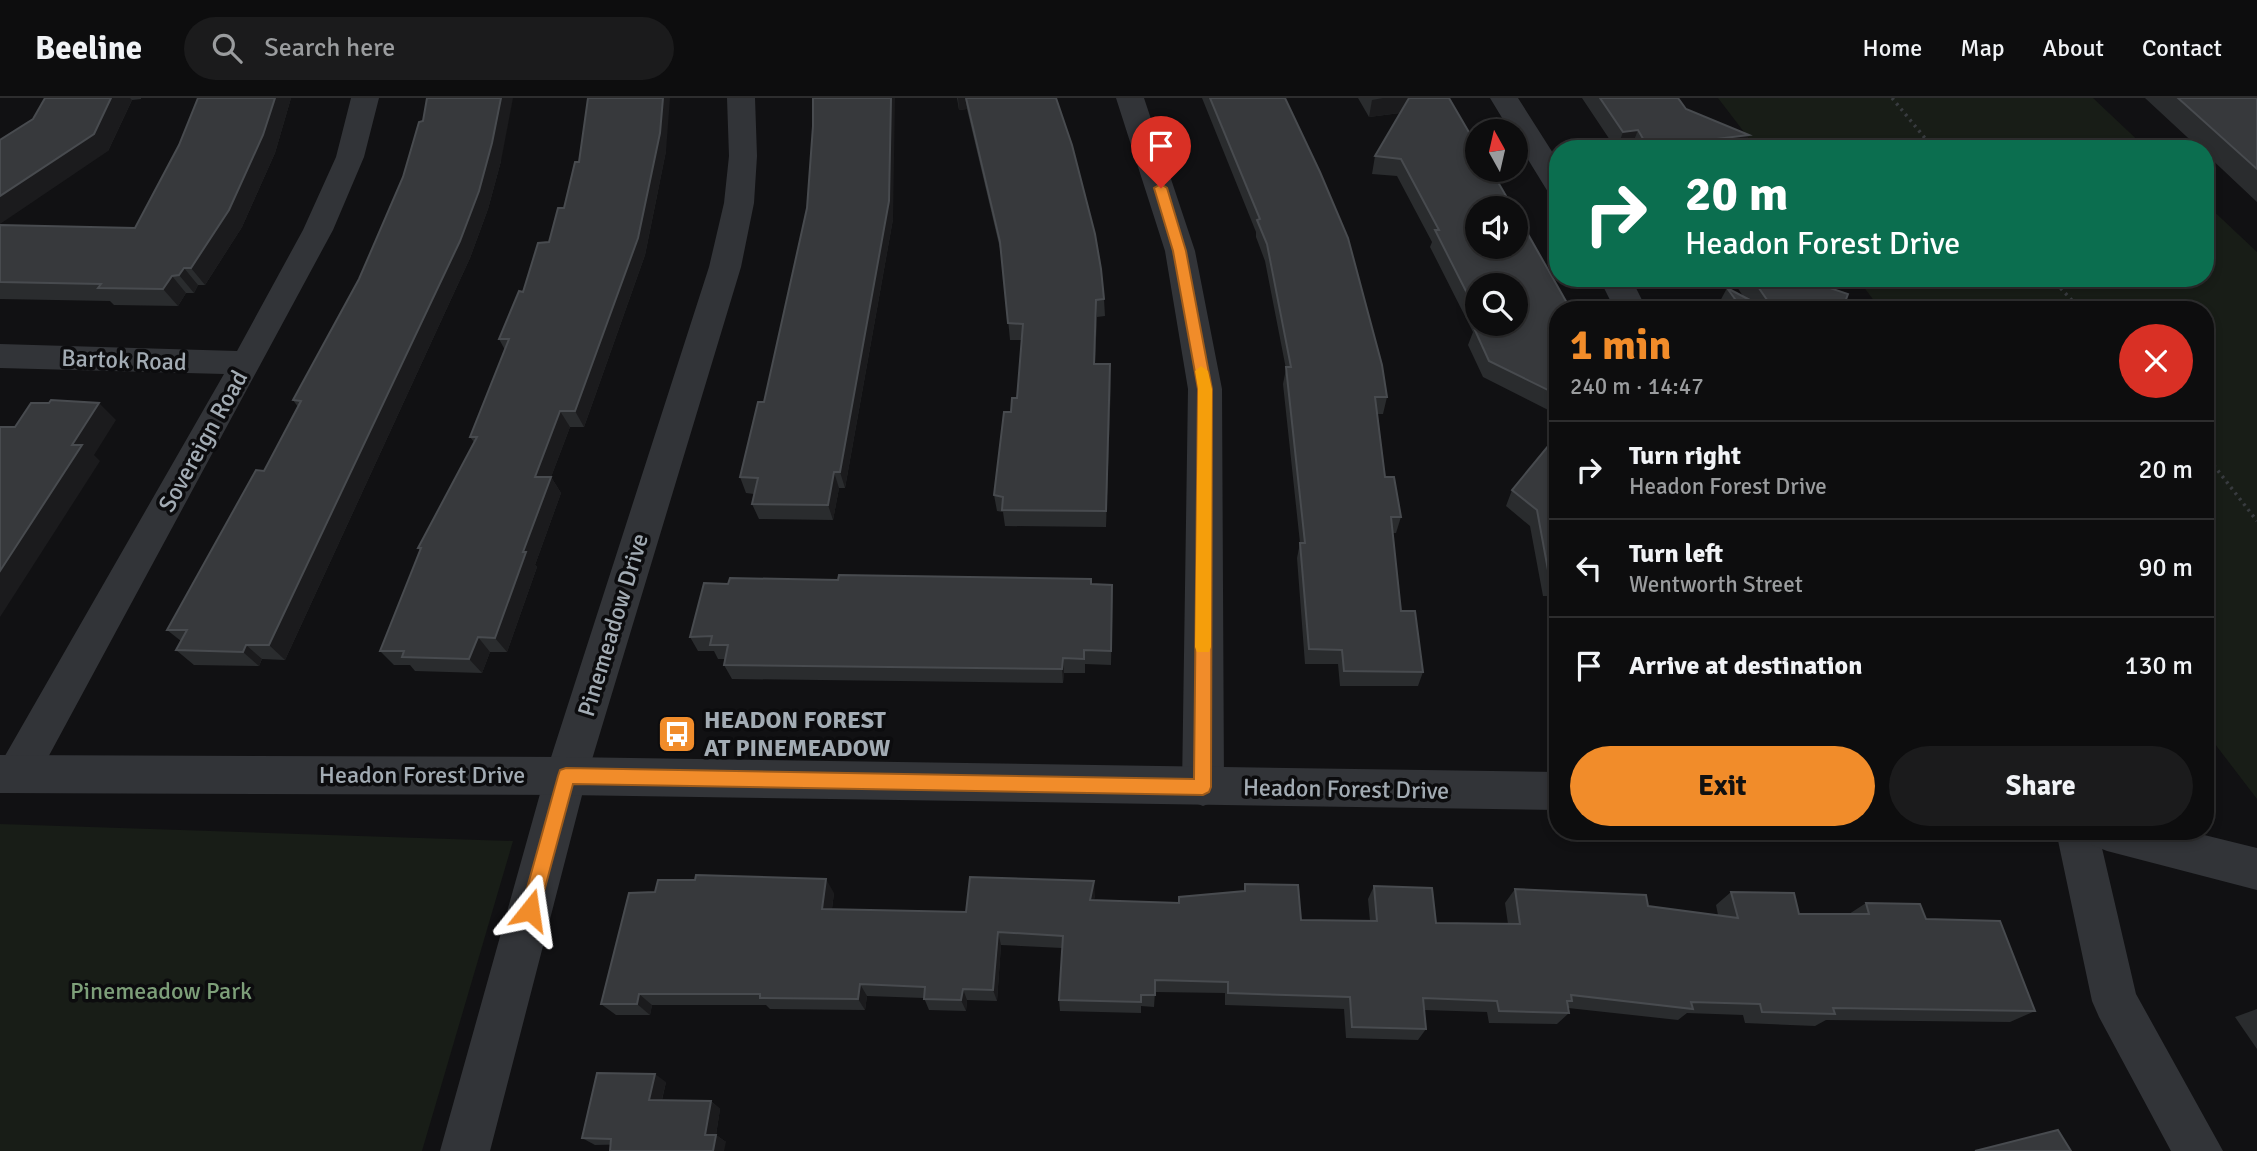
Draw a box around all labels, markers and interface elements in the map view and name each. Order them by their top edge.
search box [184,17,674,80]
text: Beeline [35,28,142,69]
icon: search [208,29,246,67]
text: Search here [264,32,395,64]
text: Home [1862,33,1922,63]
text: Map [1960,33,2005,63]
text: About [2043,33,2104,63]
text: Contact [2142,33,2222,63]
pin [1131,116,1191,188]
north arrow [1465,119,1528,182]
map controls [1465,119,1528,336]
icon: arrive [1142,127,1180,165]
text: 20 m [1685,164,1788,224]
icon: right [1570,168,1661,259]
button: sound [1465,196,1528,259]
text: Headon Forest Drive [1685,224,1960,263]
button: search [1465,273,1528,336]
text: 1 min [1570,320,1671,371]
button: close [2119,324,2193,398]
street label: Bartok Road [61,343,187,377]
street label: Sovereign Road [152,365,254,517]
text: 240 m · 14:47 [1570,372,1704,401]
text: Turn right [1629,440,1741,472]
icon: right [1570,451,1608,489]
text: 20 m [2138,454,2193,486]
text: Headon Forest Drive [1629,472,1827,501]
street label: Pinemeadow Drive [571,530,655,720]
text: Turn left [1629,538,1723,570]
icon: left [1570,549,1608,587]
text: 90 m [2138,552,2193,584]
text: Wentworth Street [1629,570,1803,599]
icon: arrive [1570,647,1608,685]
text: Arrive at destination [1629,650,1862,682]
text: 130 m [2124,650,2193,682]
place label: HEADON FOREST AT PINEMEADOW [704,705,891,763]
bus stop icon: HEADON FOREST AT PINEMEADOW [656,713,698,755]
button: Exit [1570,746,1875,826]
button: Share [1889,746,2193,826]
street label: Headon Forest Drive [319,760,525,790]
street label: Headon Forest Drive [1243,772,1449,806]
position arrow [493,873,567,947]
park label: Pinemeadow Park [70,976,252,1006]

